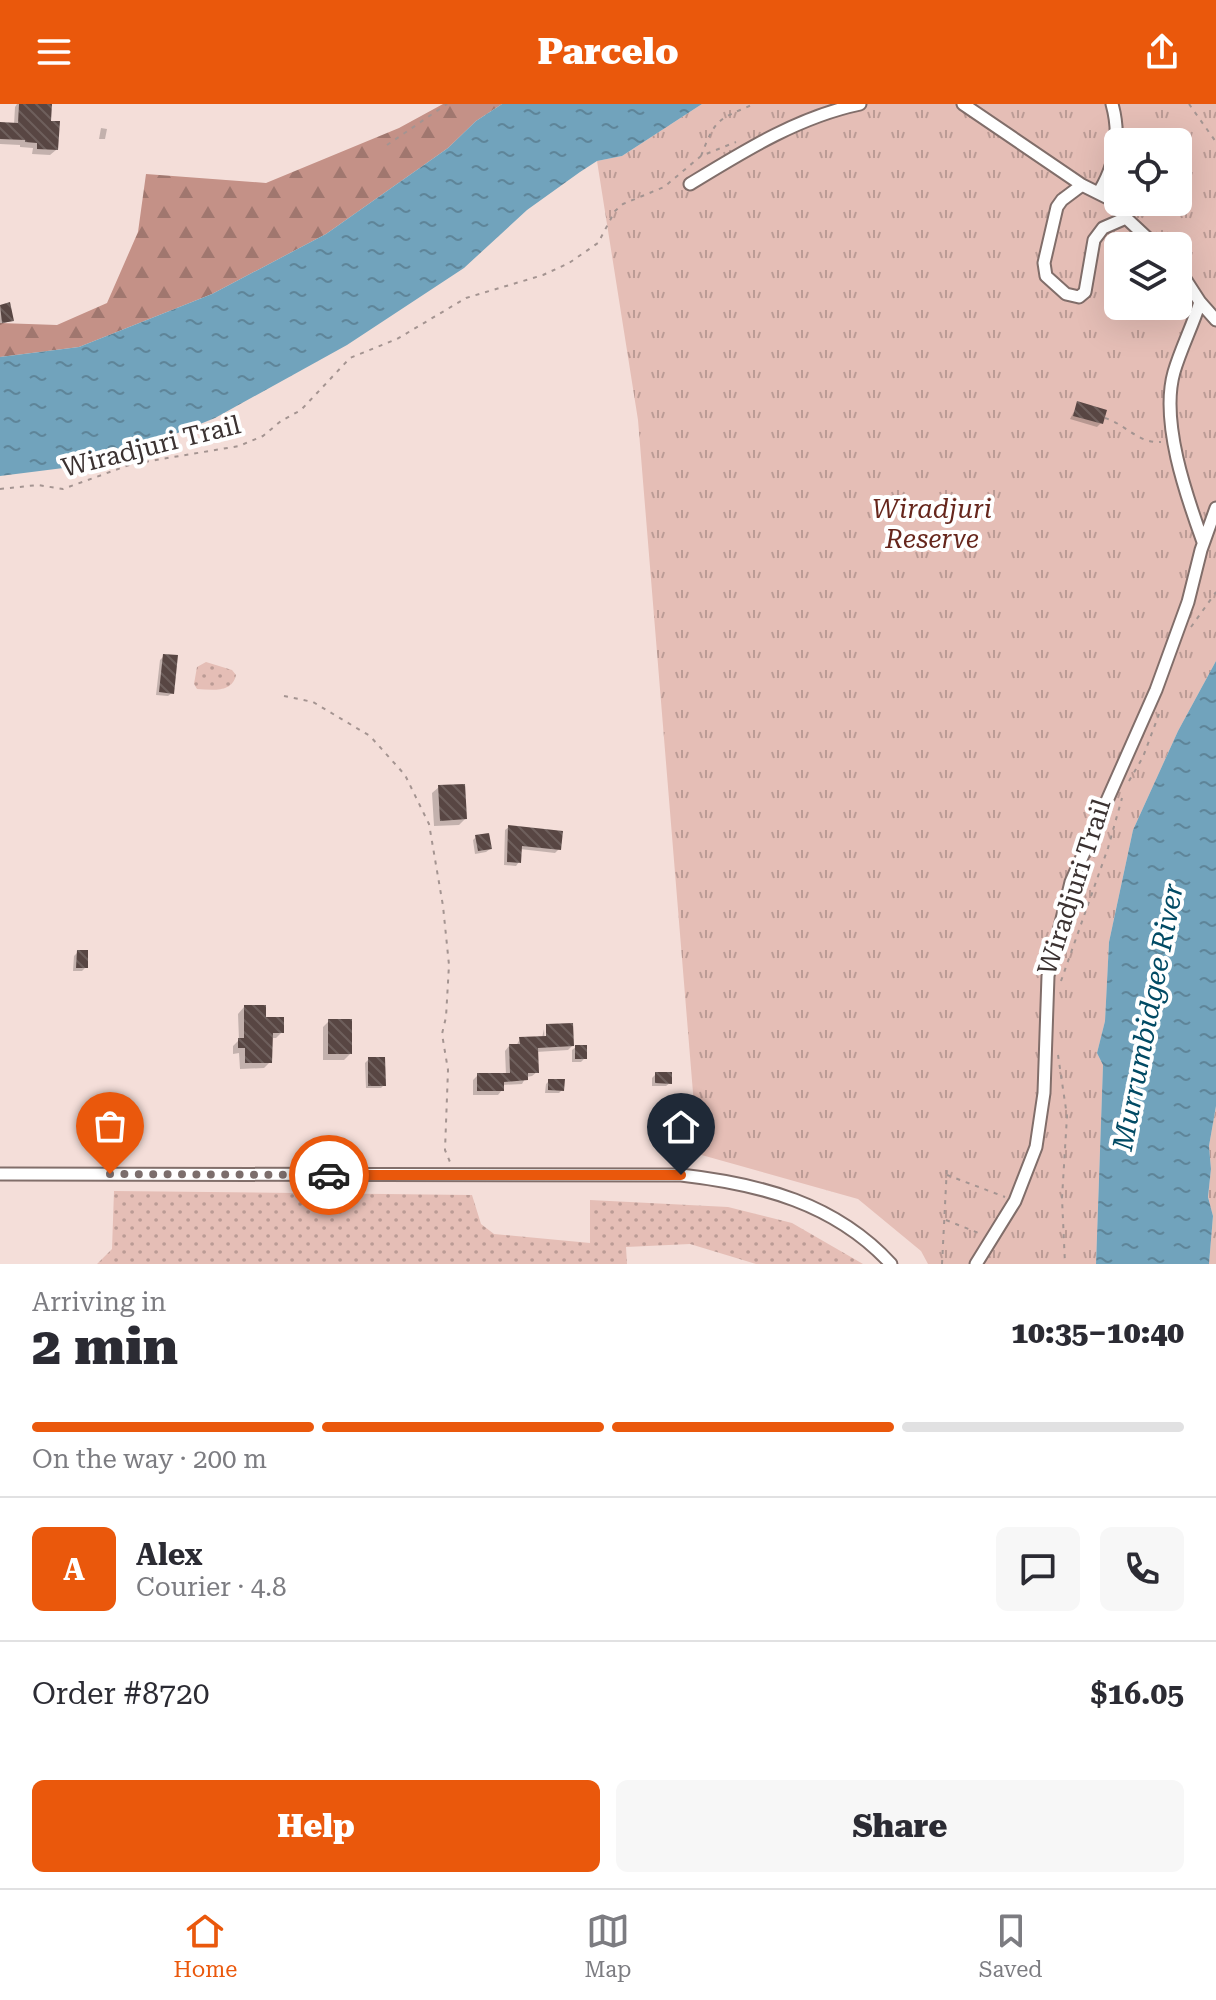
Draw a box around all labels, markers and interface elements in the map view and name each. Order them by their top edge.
icon: menu [32,30,76,74]
icon: share [1140,30,1184,74]
text: Parcelo [537,31,679,73]
map controls [1104,128,1192,320]
button: locate [1104,128,1192,216]
button: layers [1104,232,1192,320]
street label: Wiradjuri Trail [59,409,243,483]
park label: Wiradjuri Reserve [872,494,992,554]
street label: Wiradjuri Trail [1031,795,1117,979]
water label: Murrumbidgee River [1106,880,1190,1154]
pin [76,1092,144,1174]
pin [647,1093,715,1175]
icon: bag [88,1104,132,1148]
icon: home [659,1105,703,1149]
courier [289,1135,369,1215]
icon: car [307,1153,351,1197]
text: Arriving in [32,1287,166,1317]
text: 10:35–10:40 [1011,1315,1184,1350]
text: 2 min [32,1316,178,1377]
text: On the way · 200 m [32,1444,267,1474]
button: chat [996,1527,1080,1611]
button: phone [1100,1527,1184,1611]
text: Alex [136,1537,203,1572]
text: A [63,1552,85,1587]
text: Courier · 4.8 [136,1572,286,1602]
text: Order #8720 [32,1676,210,1711]
text: $16.05 [1091,1676,1184,1711]
button: Help [32,1780,600,1872]
button: Share [616,1780,1184,1872]
tab: Home [174,1909,237,1982]
tab: Map [584,1909,632,1982]
tab: Saved [979,1909,1042,1982]

